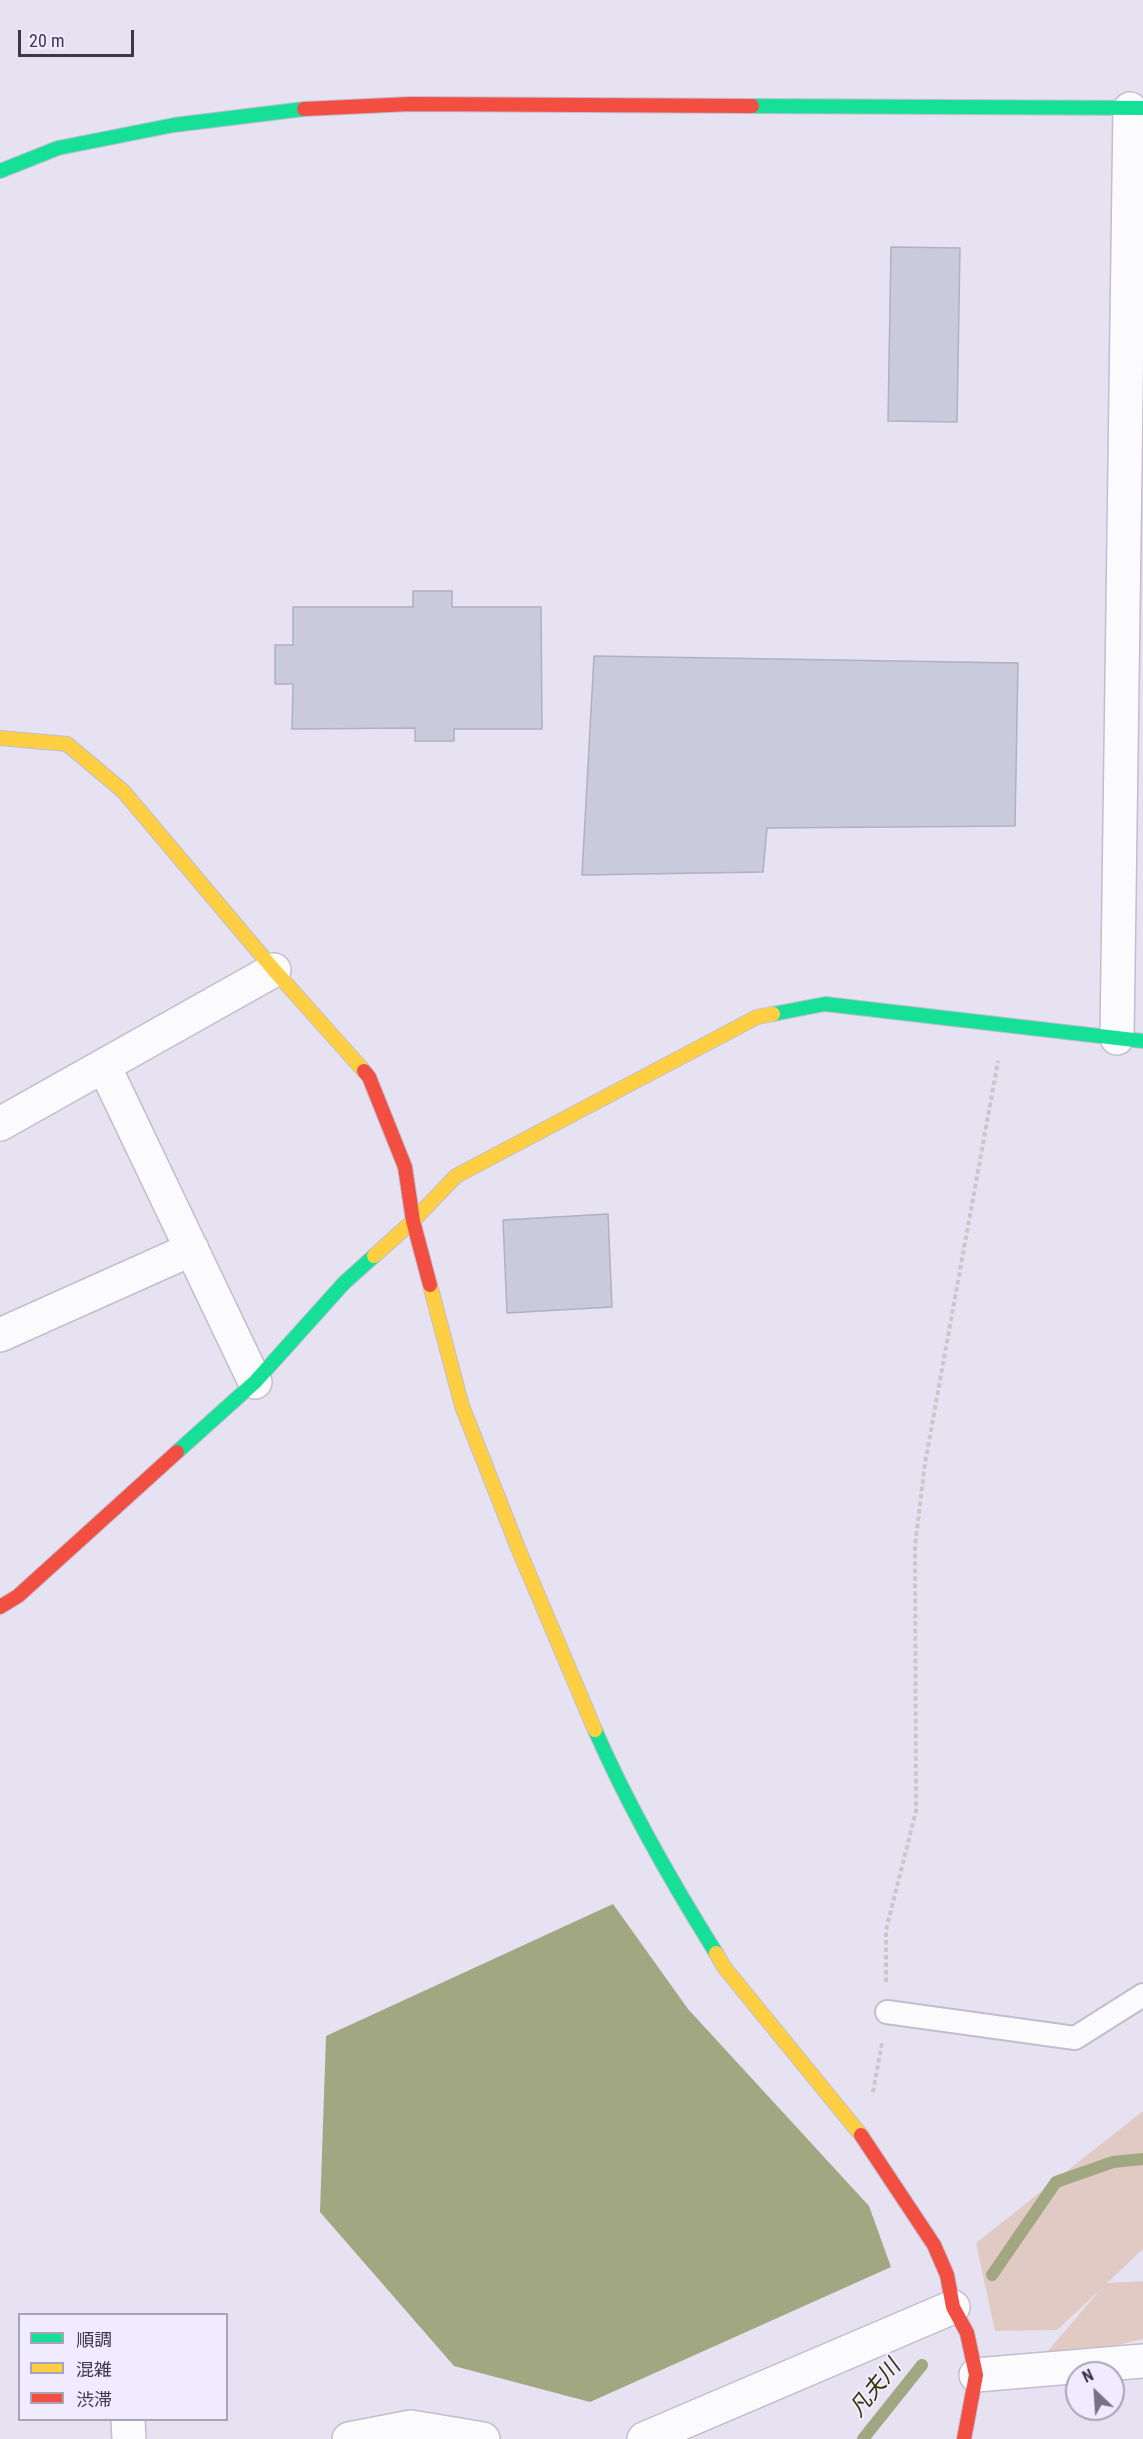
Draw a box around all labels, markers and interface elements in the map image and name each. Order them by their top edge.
scale bar [21,18,136,56]
text: 20 m [29,30,64,51]
legend [18,2313,228,2421]
text: 順調 [76,2329,112,2350]
water label: 凡夫川 [845,2355,907,2423]
text: 混雑 [76,2359,112,2380]
north arrow [1065,2361,1125,2421]
text: N [1080,2365,1096,2387]
text: 渋滞 [76,2389,112,2410]

